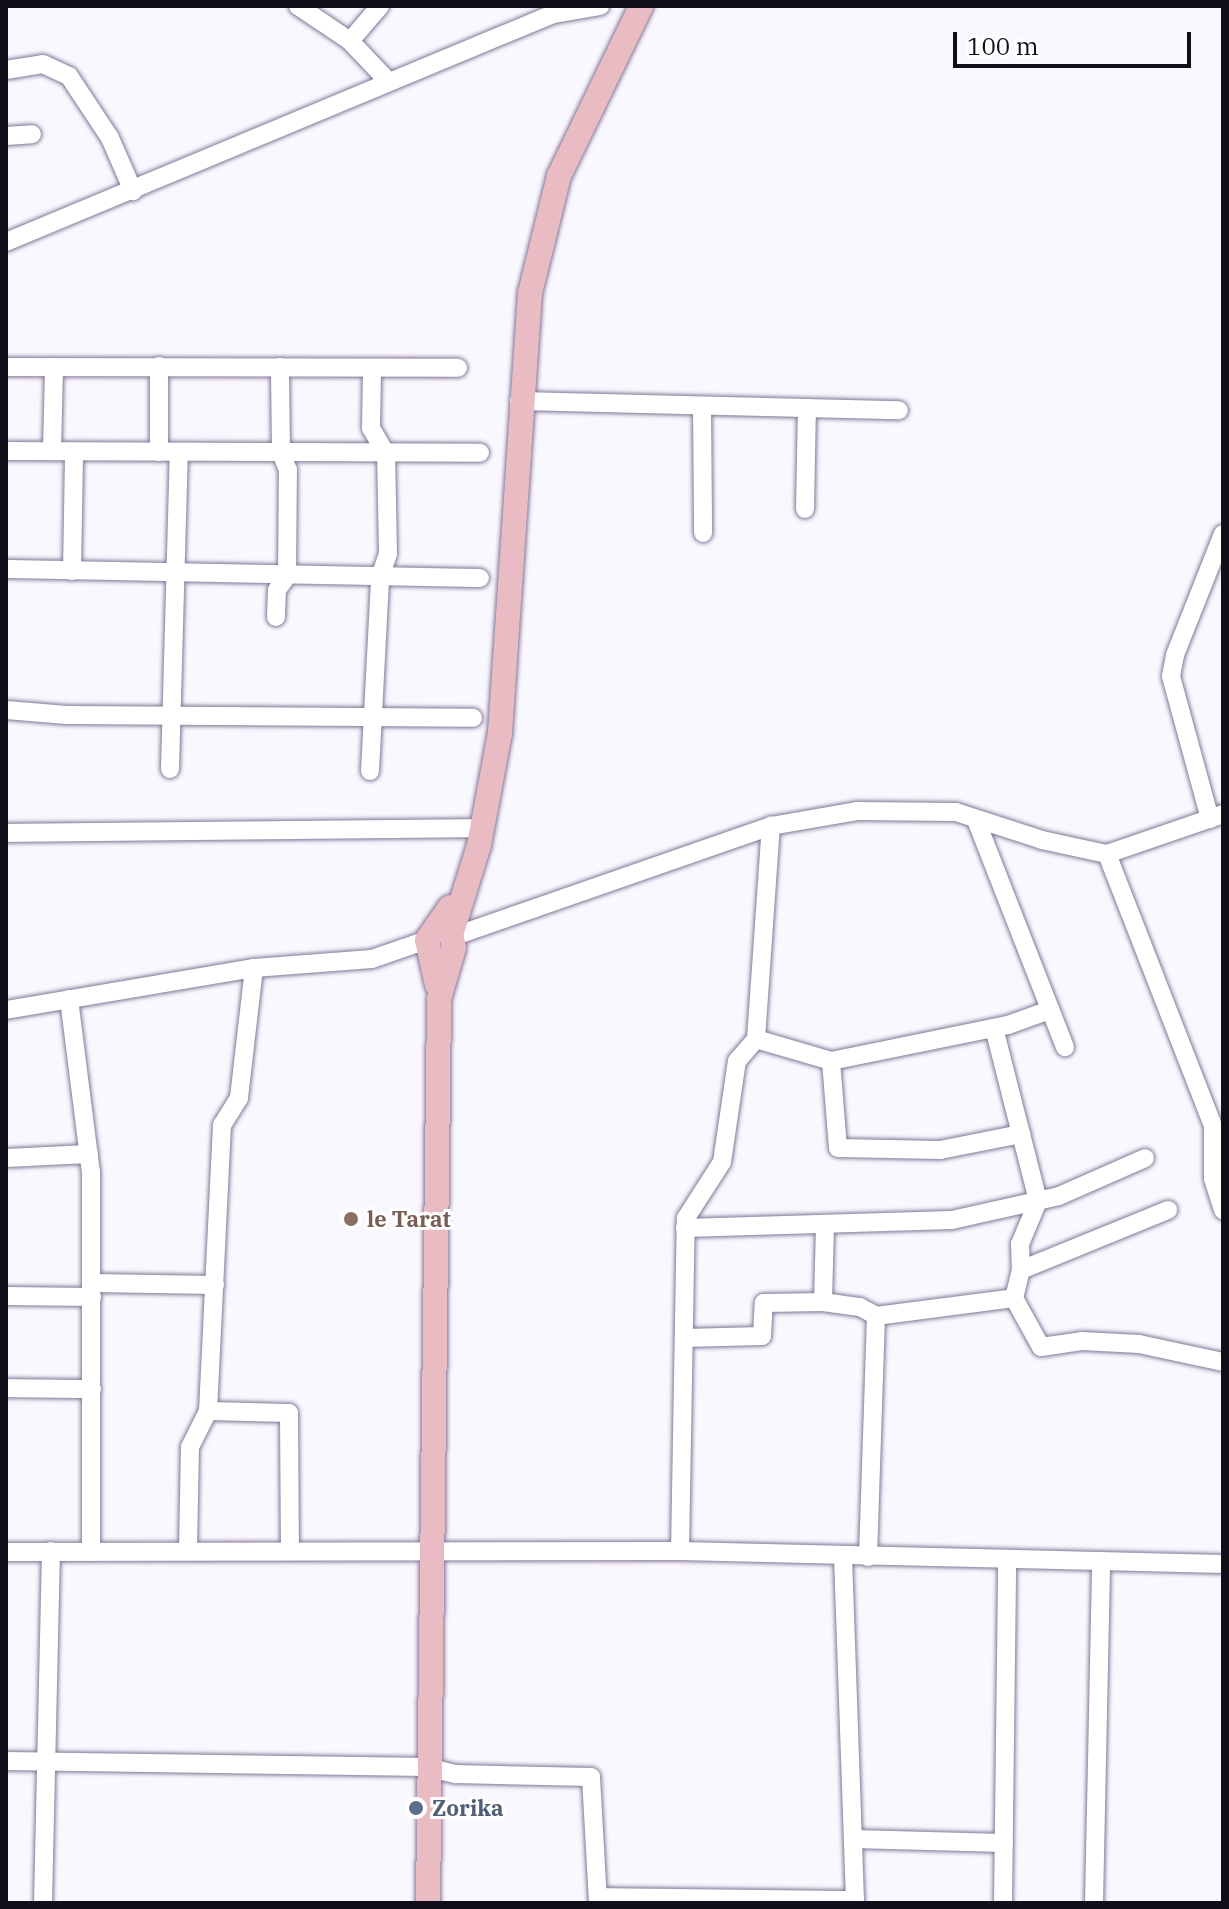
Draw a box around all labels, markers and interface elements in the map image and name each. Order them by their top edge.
scale bar [957,16,1195,66]
text: 100 m [967,30,1039,62]
place label: le Tarat [367,1206,451,1232]
marker: le Tarat [342,1210,360,1228]
place label: Zorika [432,1795,504,1821]
marker: Zorika [407,1799,425,1817]

